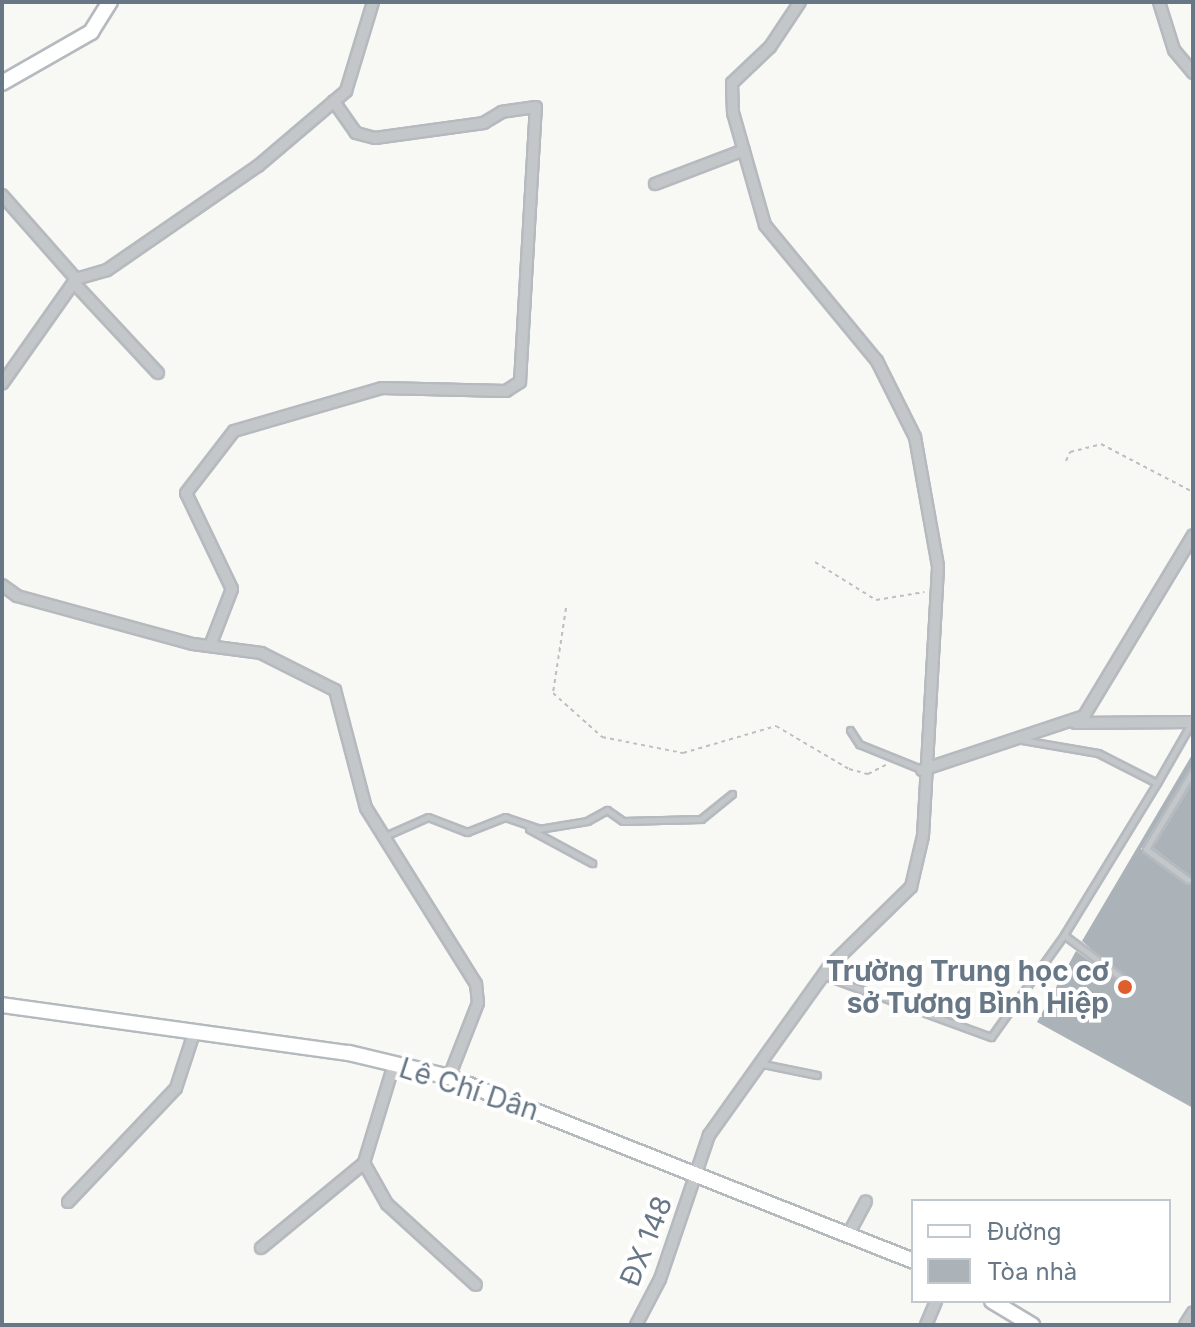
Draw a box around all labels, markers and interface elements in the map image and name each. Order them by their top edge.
place label: Trường Trung học cơ sở Tương Bình Hiệp [826,954,1109,1020]
marker: Trường Trung học cơ sở Tương Bình Hiệp [1116,978,1134,996]
street label: Lê Chí Dân [395,1051,543,1127]
street label: ĐX 148 [613,1191,679,1291]
legend [911,1199,1171,1303]
text: Đường [987,1217,1062,1246]
text: Tòa nhà [987,1257,1077,1286]

